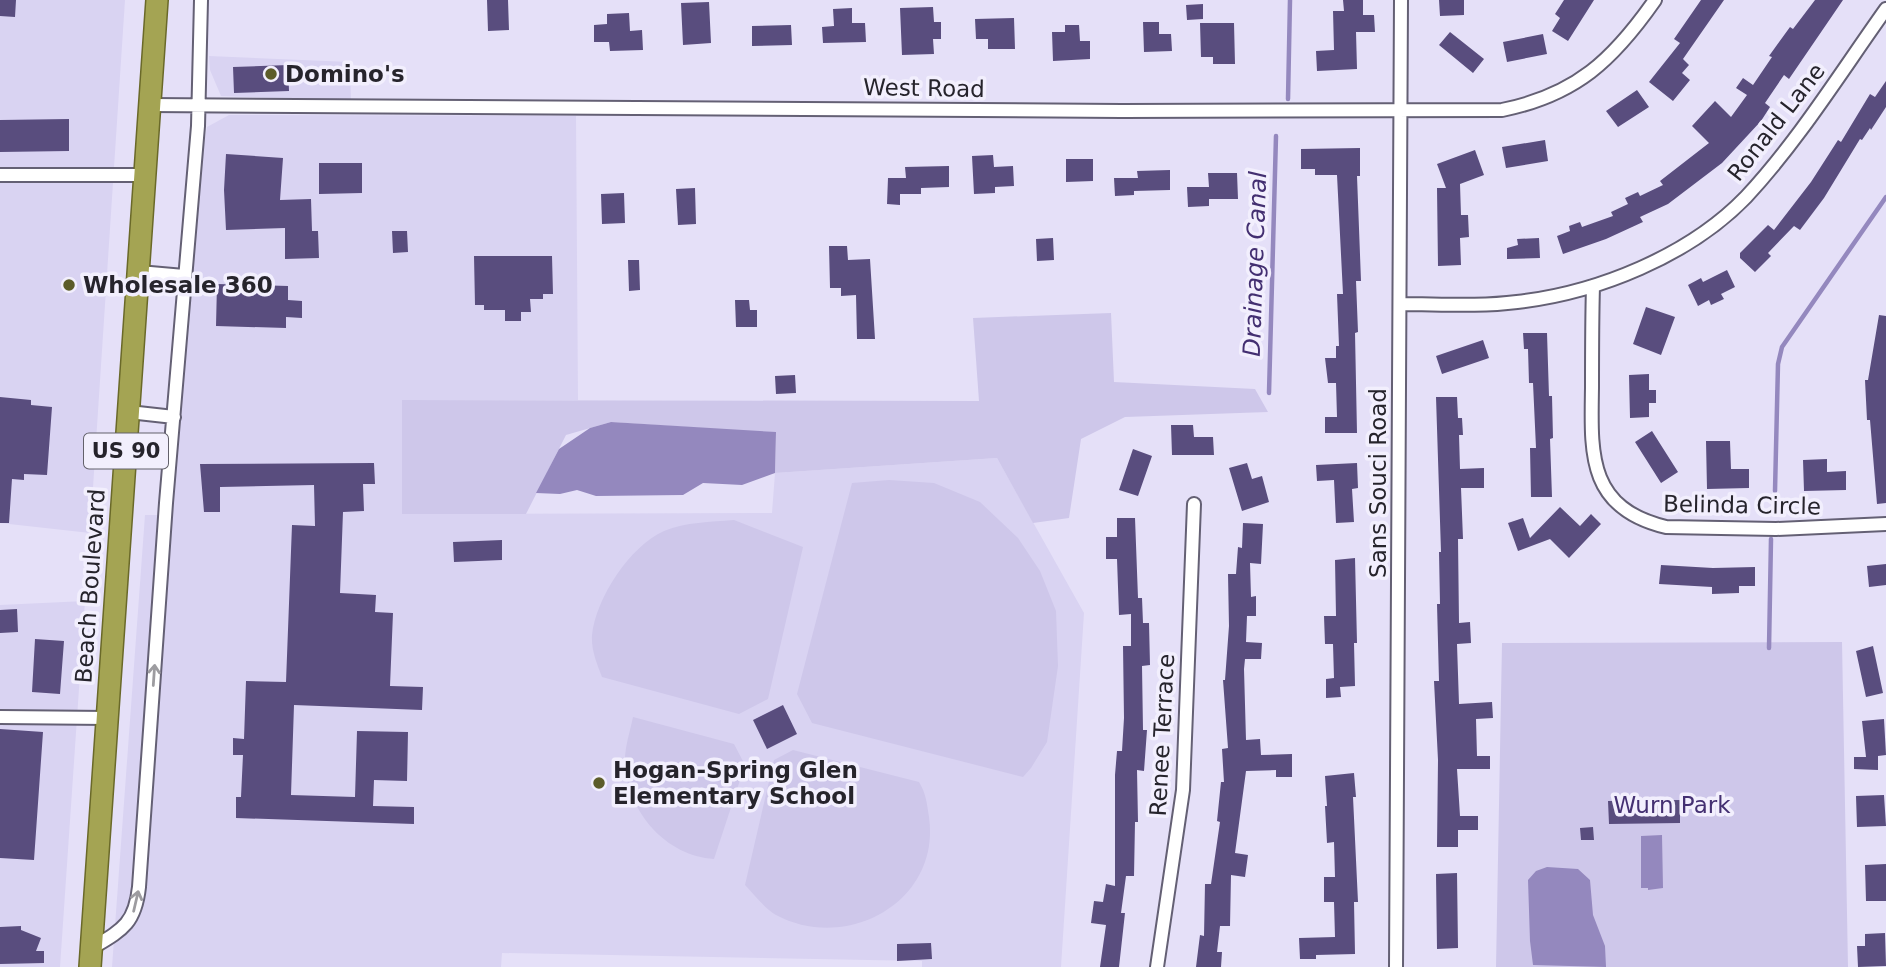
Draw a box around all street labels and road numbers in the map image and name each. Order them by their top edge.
street label: Ronald Lane [1722,58,1830,186]
street label: West Road [863,74,985,102]
street label: Sans Souci Road [1365,388,1391,578]
road number: US 90 [84,434,168,468]
street label: Beach Boulevard [70,488,110,684]
street label: Belinda Circle [1663,491,1821,519]
street label: Renee Terrace [1145,653,1179,817]

